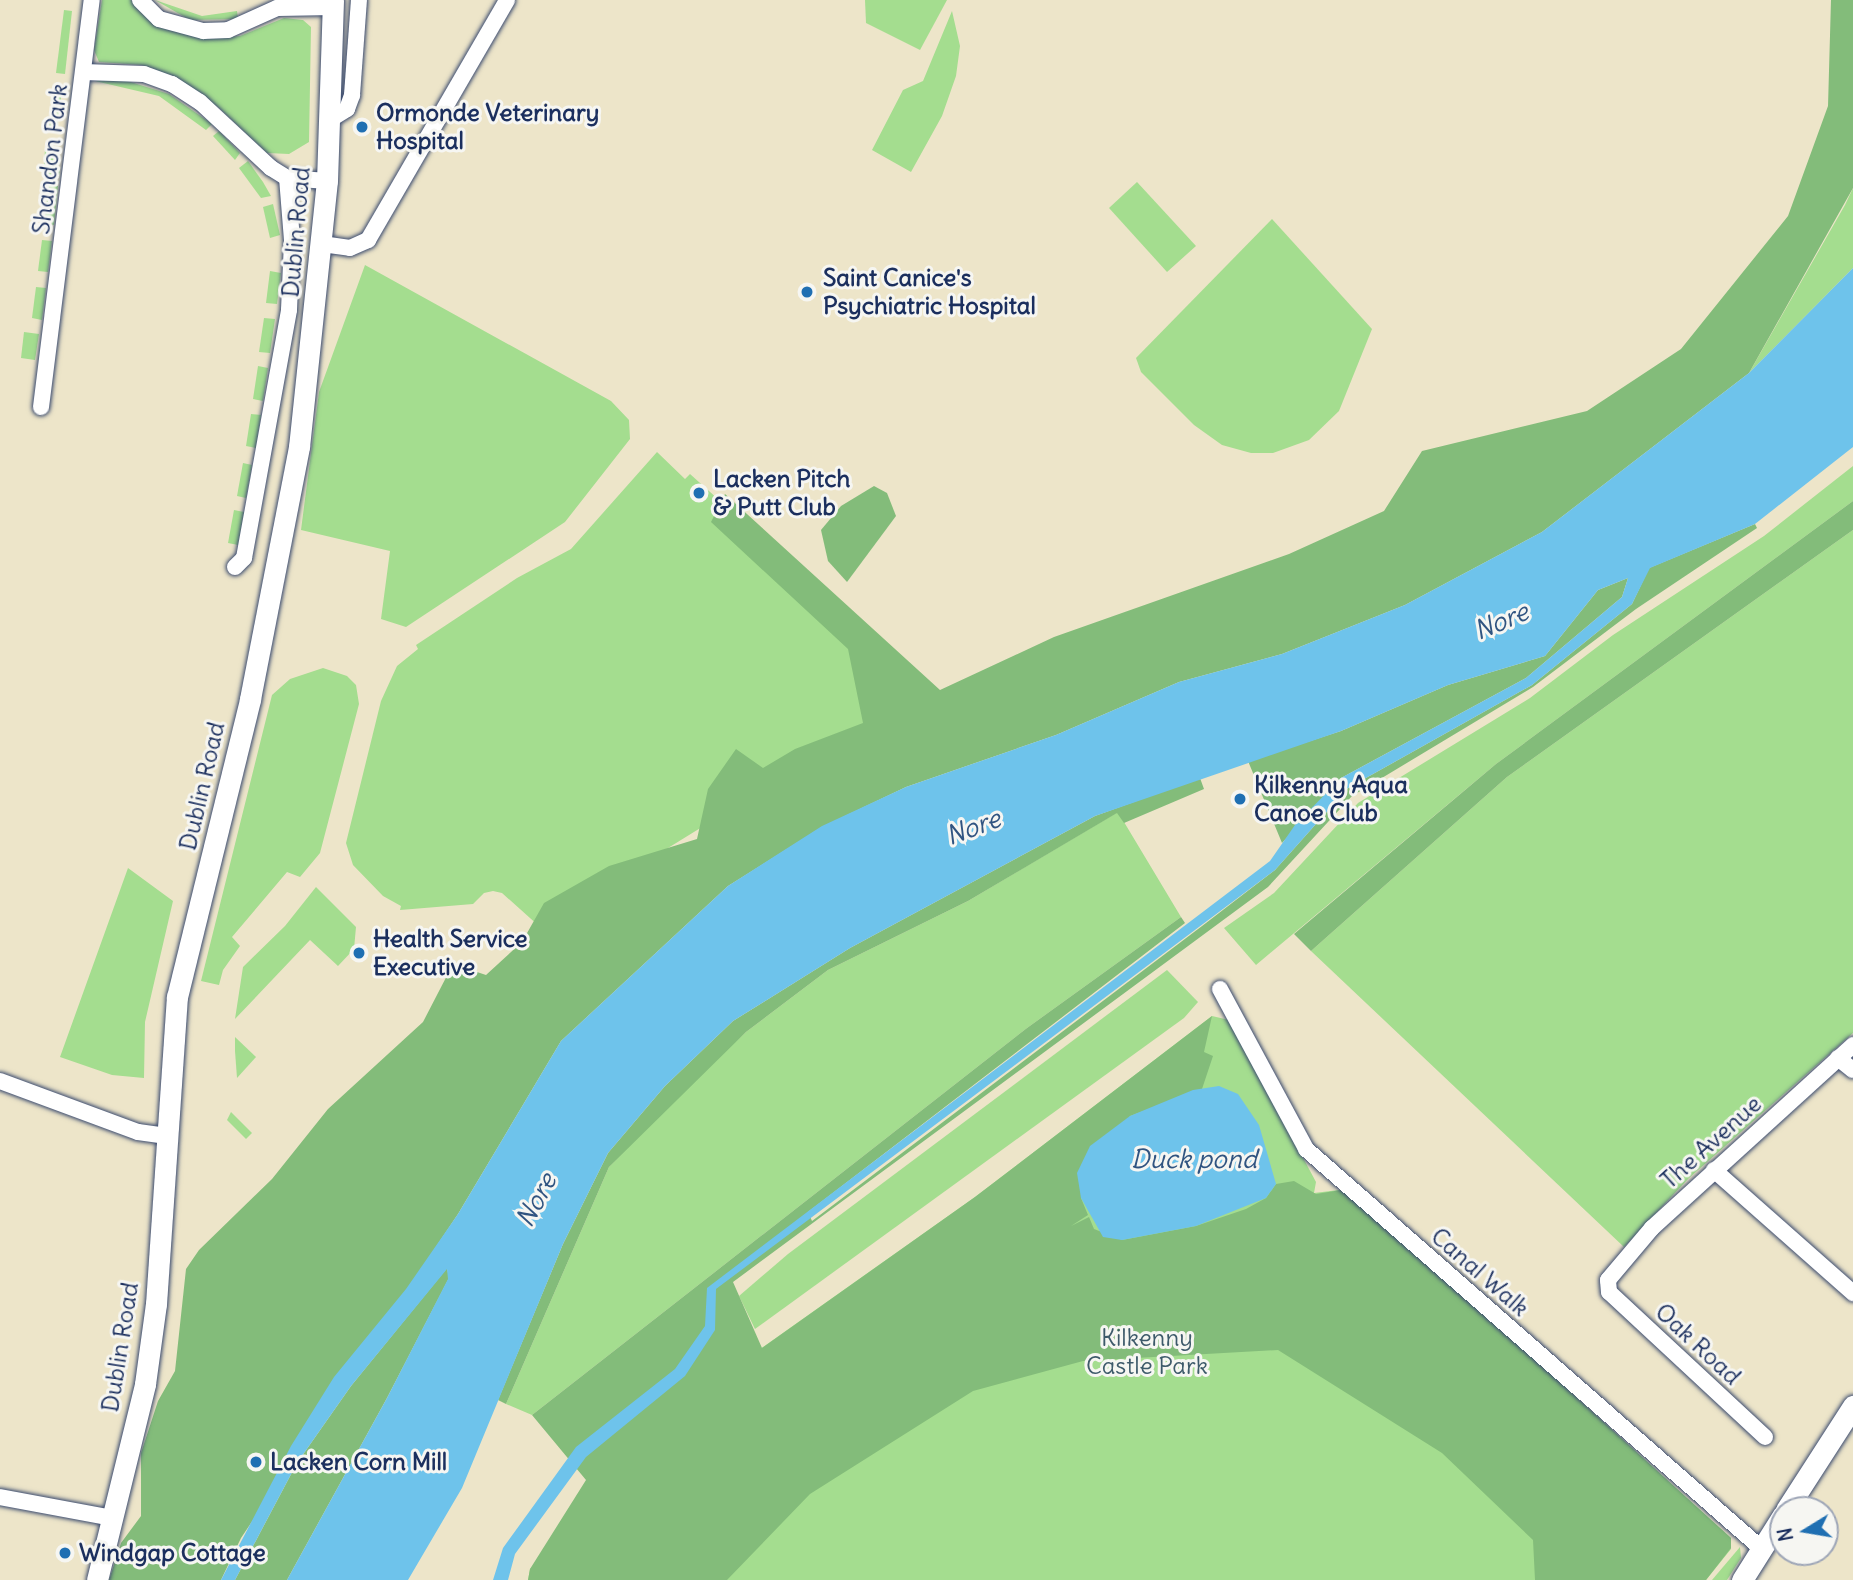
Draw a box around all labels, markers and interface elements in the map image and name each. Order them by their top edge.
street label: Shandon Park [26,82,74,236]
place label: Ormonde Veterinary Hospital [376,99,599,155]
marker: Ormonde Veterinary Hospital [354,119,370,135]
street label: Dublin Road [276,166,316,298]
place label: Saint Canice's Psychiatric Hospital [823,264,1036,320]
marker: Saint Canice's Psychiatric Hospital [797,282,817,302]
place label: Lacken Pitch & Putt Club [713,465,850,521]
marker: Lacken Pitch & Putt Club [691,485,707,501]
water label: Nore [1469,596,1533,646]
street label: Dublin Road [173,719,231,853]
place label: Kilkenny Aqua Canoe Club [1254,771,1408,827]
marker: Kilkenny Aqua Canoe Club [1232,791,1248,807]
water label: Nore [941,802,1005,852]
place label: Health Service Executive [373,925,528,981]
marker: Health Service Executive [351,945,367,961]
street label: The Avenue [1655,1089,1767,1195]
water label: Duck pond [1131,1143,1257,1175]
water label: Nore [509,1168,563,1232]
street label: Canal Walk [1425,1222,1535,1322]
street label: Dublin Road [96,1280,144,1414]
street label: Oak Road [1649,1297,1747,1391]
park label: Kilkenny Castle Park [1086,1324,1208,1380]
place label: Lacken Corn Mill [270,1448,447,1476]
marker: Lacken Corn Mill [248,1454,264,1470]
north arrow [1769,1496,1839,1566]
text: N [1772,1526,1798,1543]
place label: Windgap Cottage [79,1539,266,1567]
marker: Windgap Cottage [57,1545,73,1561]

